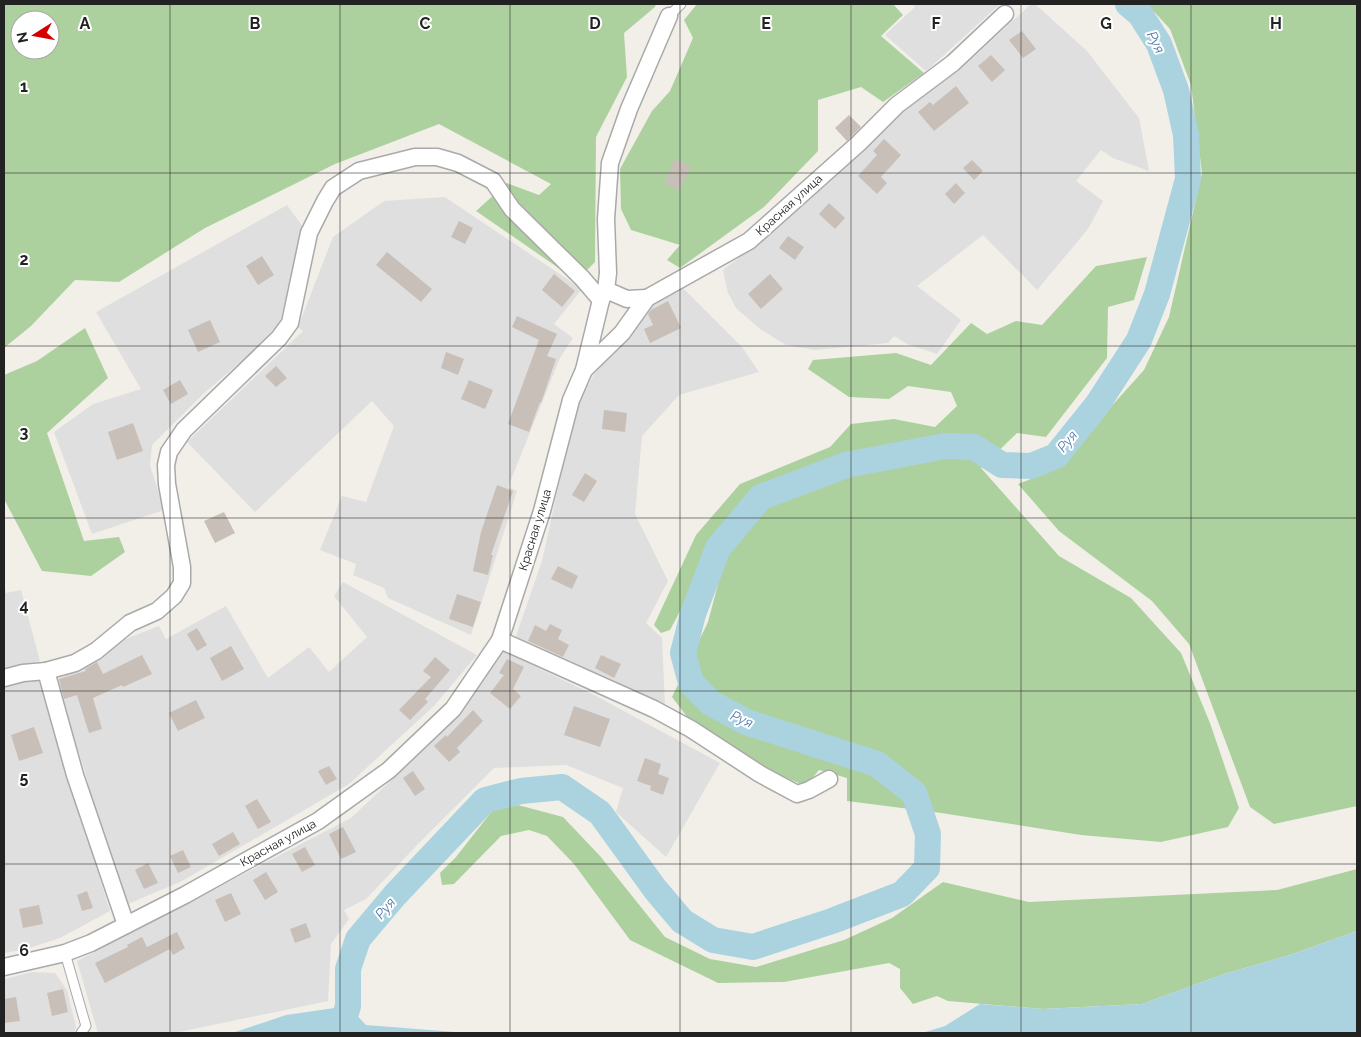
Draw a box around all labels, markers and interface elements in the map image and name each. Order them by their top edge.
north arrow [10,10,60,60]
text: A [80,14,91,33]
text: B [250,14,261,33]
text: C [420,14,431,33]
text: D [589,14,601,33]
text: E [761,14,771,33]
text: F [931,14,941,33]
text: G [1100,14,1112,33]
text: H [1270,14,1282,33]
water label: Руя [1144,28,1168,56]
text: N [13,31,31,44]
text: 1 [20,77,28,96]
street label: Красная улица [753,172,825,238]
text: 2 [19,250,29,269]
text: 3 [20,423,29,442]
water label: Руя [1054,427,1081,455]
street label: Красная улица [516,488,554,572]
text: 4 [19,596,29,615]
water label: Руя [728,707,756,731]
text: 5 [20,768,29,787]
street label: Красная улица [238,816,318,870]
water label: Руя [372,894,399,922]
text: 6 [19,941,29,960]

